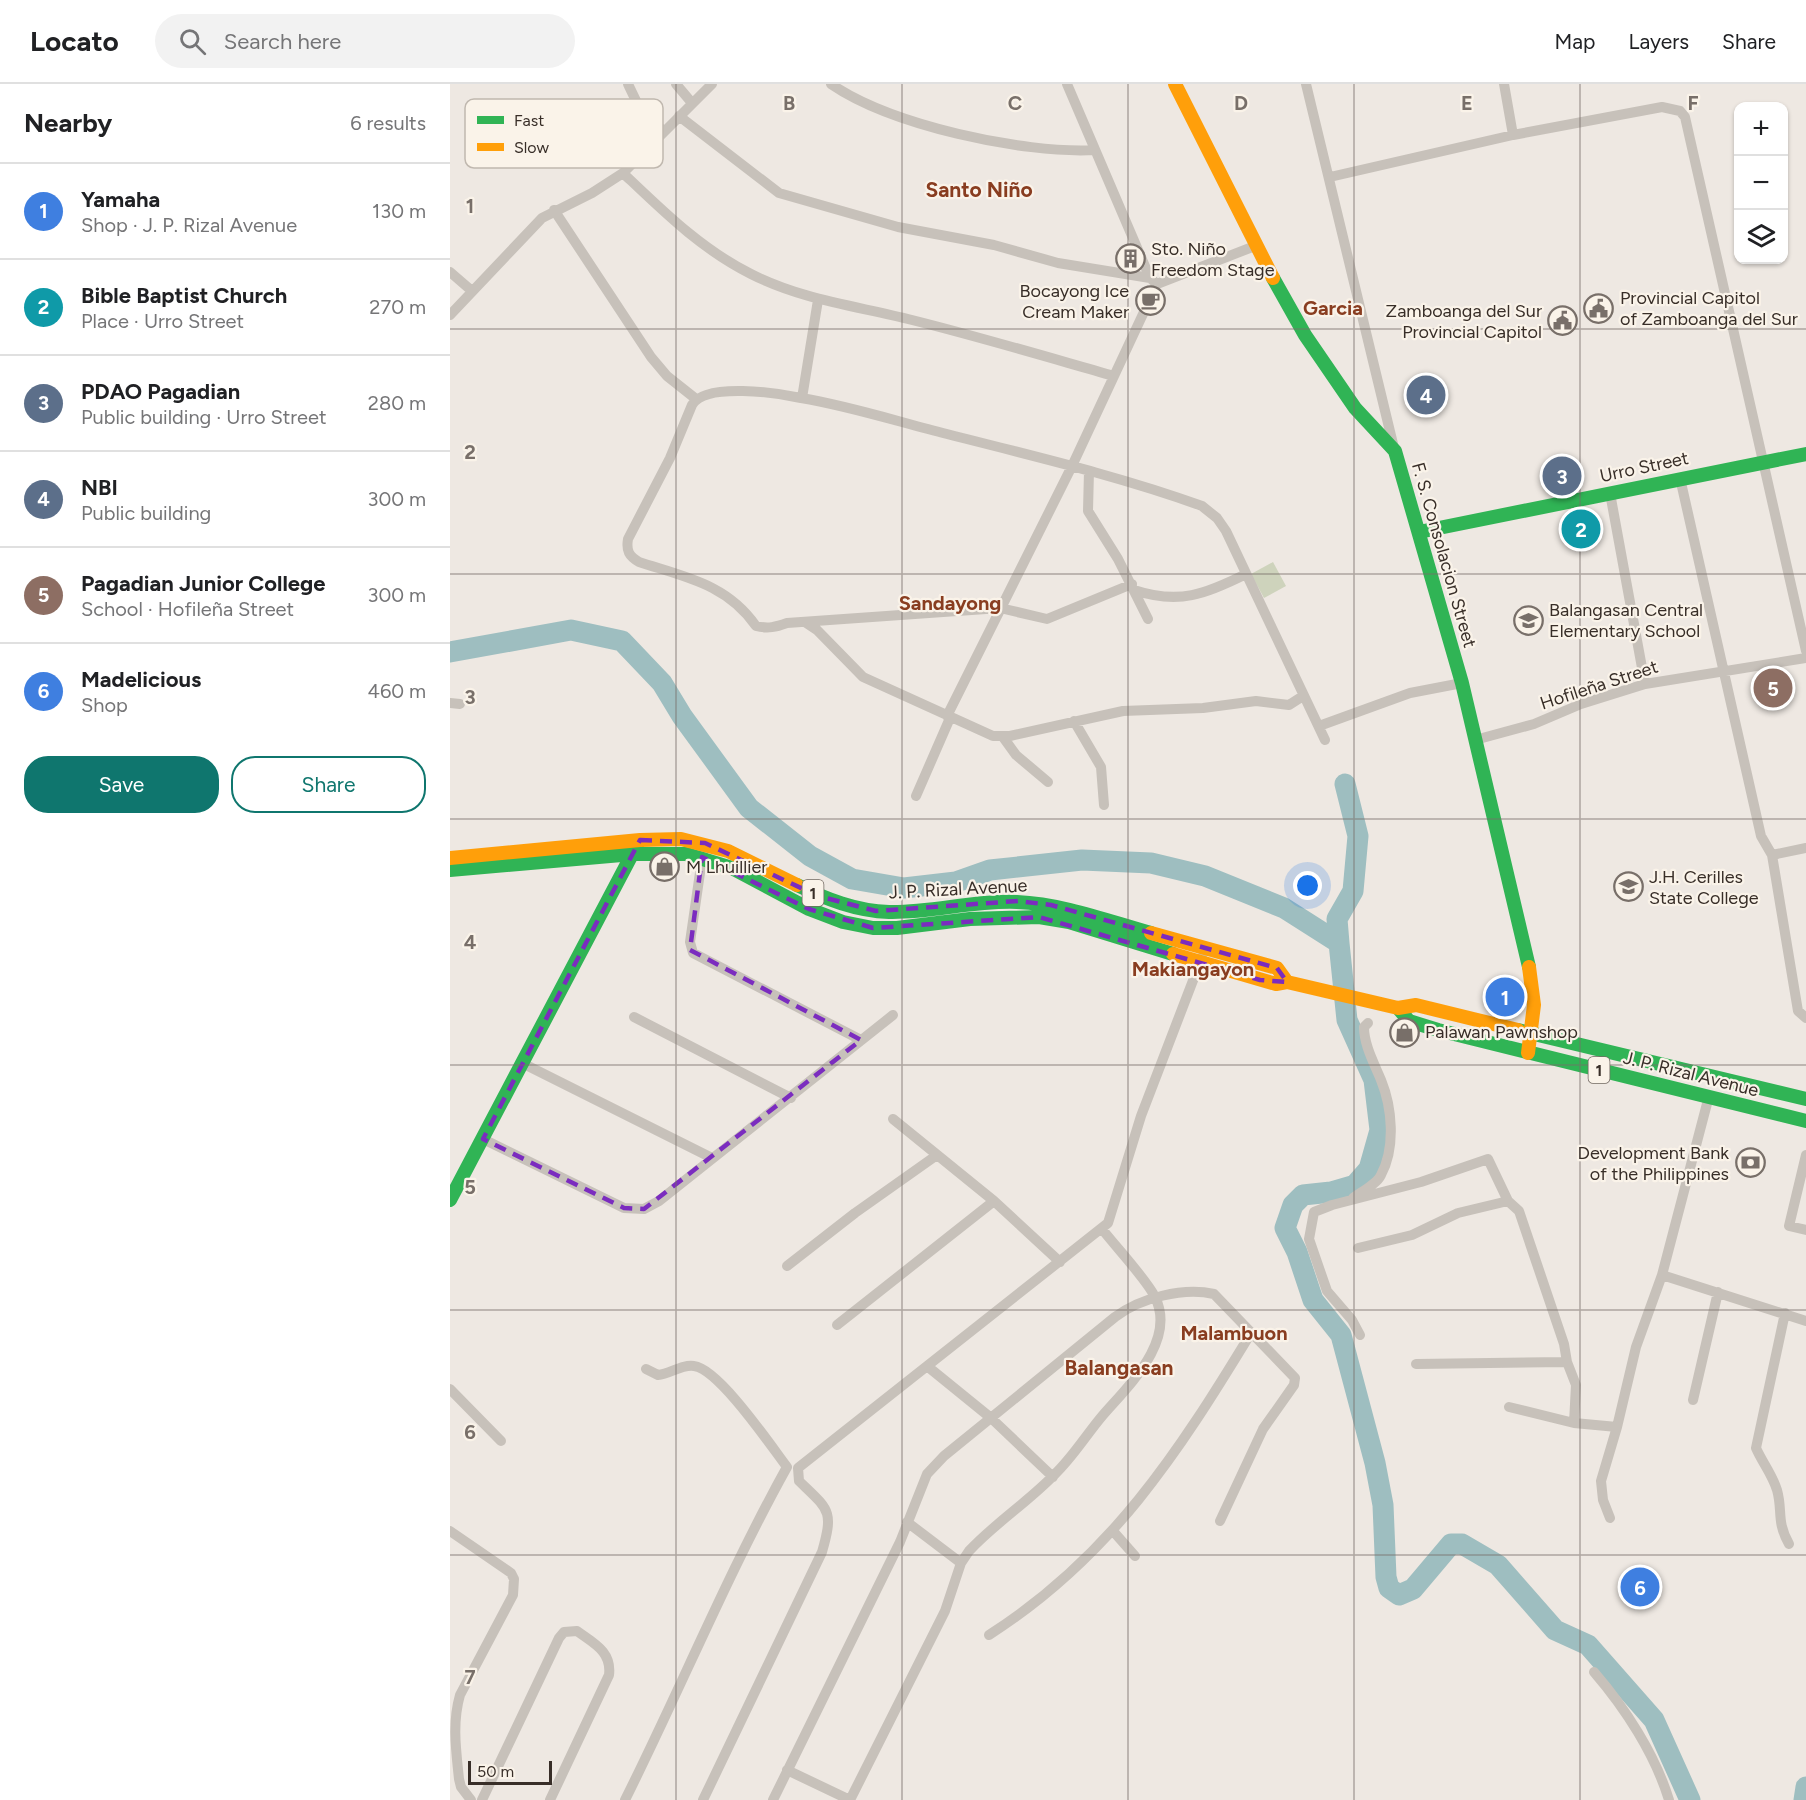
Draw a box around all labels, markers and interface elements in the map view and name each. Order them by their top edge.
search box [155,14,575,68]
text: Locato [30,24,119,58]
icon: search [176,25,209,58]
text: Search here [224,28,341,55]
text: Map [1555,29,1595,54]
text: Layers [1628,29,1689,54]
text: Share [1722,29,1776,54]
text: B [783,91,795,115]
text: C [1008,91,1022,115]
text: D [1234,91,1248,115]
text: E [1461,91,1473,115]
text: F [1687,91,1699,115]
legend [465,99,663,168]
map controls [1734,102,1788,264]
button: + [1734,102,1788,156]
text: Nearby [24,107,112,139]
text: 6 results [350,111,426,135]
text: Fast [514,111,544,130]
text: Slow [514,138,549,157]
button: − [1734,156,1788,210]
district label: Santo Niño [925,177,1033,202]
text: Yamaha [81,186,160,213]
text: 1 [466,194,474,218]
text: 1 [39,199,48,223]
text: 130 m [372,199,426,223]
button: layers [1734,210,1788,264]
text: Shop · J. P. Rizal Avenue [81,213,297,237]
place label: Sto. Niño Freedom Stage [1151,238,1275,281]
building icon: Sto. Niño Freedom Stage [1114,243,1146,275]
place label: Bocayong Ice Cream Maker [1020,280,1129,323]
text: Bible Baptist Church [81,282,287,309]
cafe icon: Bocayong Ice Cream Maker [1134,285,1166,317]
place label: Provincial Capitol of Zamboanga del Sur [1620,287,1798,330]
public building icon: Provincial Capitol of Zamboanga del Sur [1583,292,1615,324]
text: 2 [38,295,49,319]
text: 270 m [369,295,426,319]
district label: Garcia [1303,296,1363,320]
place label: Zamboanga del Sur Provincial Capitol [1386,300,1542,343]
public building icon: Zamboanga del Sur Provincial Capitol [1547,305,1579,337]
text: Place · Urro Street [81,309,244,333]
pin: 4 [1406,372,1446,418]
text: PDAO Pagadian [81,378,240,405]
text: 3 [38,391,49,415]
text: 280 m [368,391,426,415]
text: Public building · Urro Street [81,405,327,429]
text: 2 [464,440,476,464]
street label: Urro Street [1598,447,1691,487]
pin: 3 [1542,454,1582,498]
street label: F. S. Consolacion Street [1407,460,1481,650]
text: NBI [81,474,118,501]
text: 4 [37,487,50,511]
text: 300 m [368,487,426,511]
text: Public building [81,501,211,525]
pin: 2 [1562,506,1600,552]
text: Pagadian Junior College [81,570,325,597]
text: 5 [38,583,49,607]
text: 300 m [368,583,426,607]
district label: Sandayong [899,591,1001,615]
text: School · Hofileña Street [81,597,294,621]
place label: Balangasan Central Elementary School [1549,599,1703,642]
school or university icon: Balangasan Central Elementary School [1512,604,1544,636]
street label: Hofileña Street [1537,656,1661,714]
text: Madelicious [81,666,201,693]
pin: 5 [1754,666,1792,710]
text: 6 [38,679,49,703]
text: 460 m [367,679,426,703]
text: 3 [464,685,476,709]
text: Shop [81,693,128,717]
button: Save [24,756,219,813]
button: Share [231,756,426,813]
shop icon: M Lhuillier [649,851,681,883]
place label: M Lhuillier [686,856,767,878]
place label: J.H. Cerilles State College [1649,866,1759,909]
your location [1293,871,1322,900]
school or university icon: J.H. Cerilles State College [1612,871,1644,903]
street label: J. P. Rizal Avenue [888,874,1028,904]
road number: 1 [802,880,824,906]
text: 4 [464,930,477,954]
district label: Makiangayon [1132,957,1254,981]
pin: 1 [1486,974,1524,1020]
shop icon: Palawan Pawnshop [1388,1016,1420,1048]
place label: Palawan Pawnshop [1425,1021,1578,1043]
street label: J. P. Rizal Avenue [1621,1047,1761,1102]
road number: 1 [1588,1057,1610,1083]
place label: Development Bank of the Philippines [1578,1142,1729,1185]
bank icon: Development Bank of the Philippines [1734,1147,1766,1179]
text: 5 [464,1175,476,1199]
district label: Malambuon [1180,1321,1288,1345]
district label: Balangasan [1064,1355,1174,1380]
text: 6 [464,1420,476,1444]
pin: 6 [1620,1564,1660,1610]
text: 7 [464,1665,476,1689]
scale bar [468,1758,552,1786]
text: 50 m [477,1762,514,1781]

